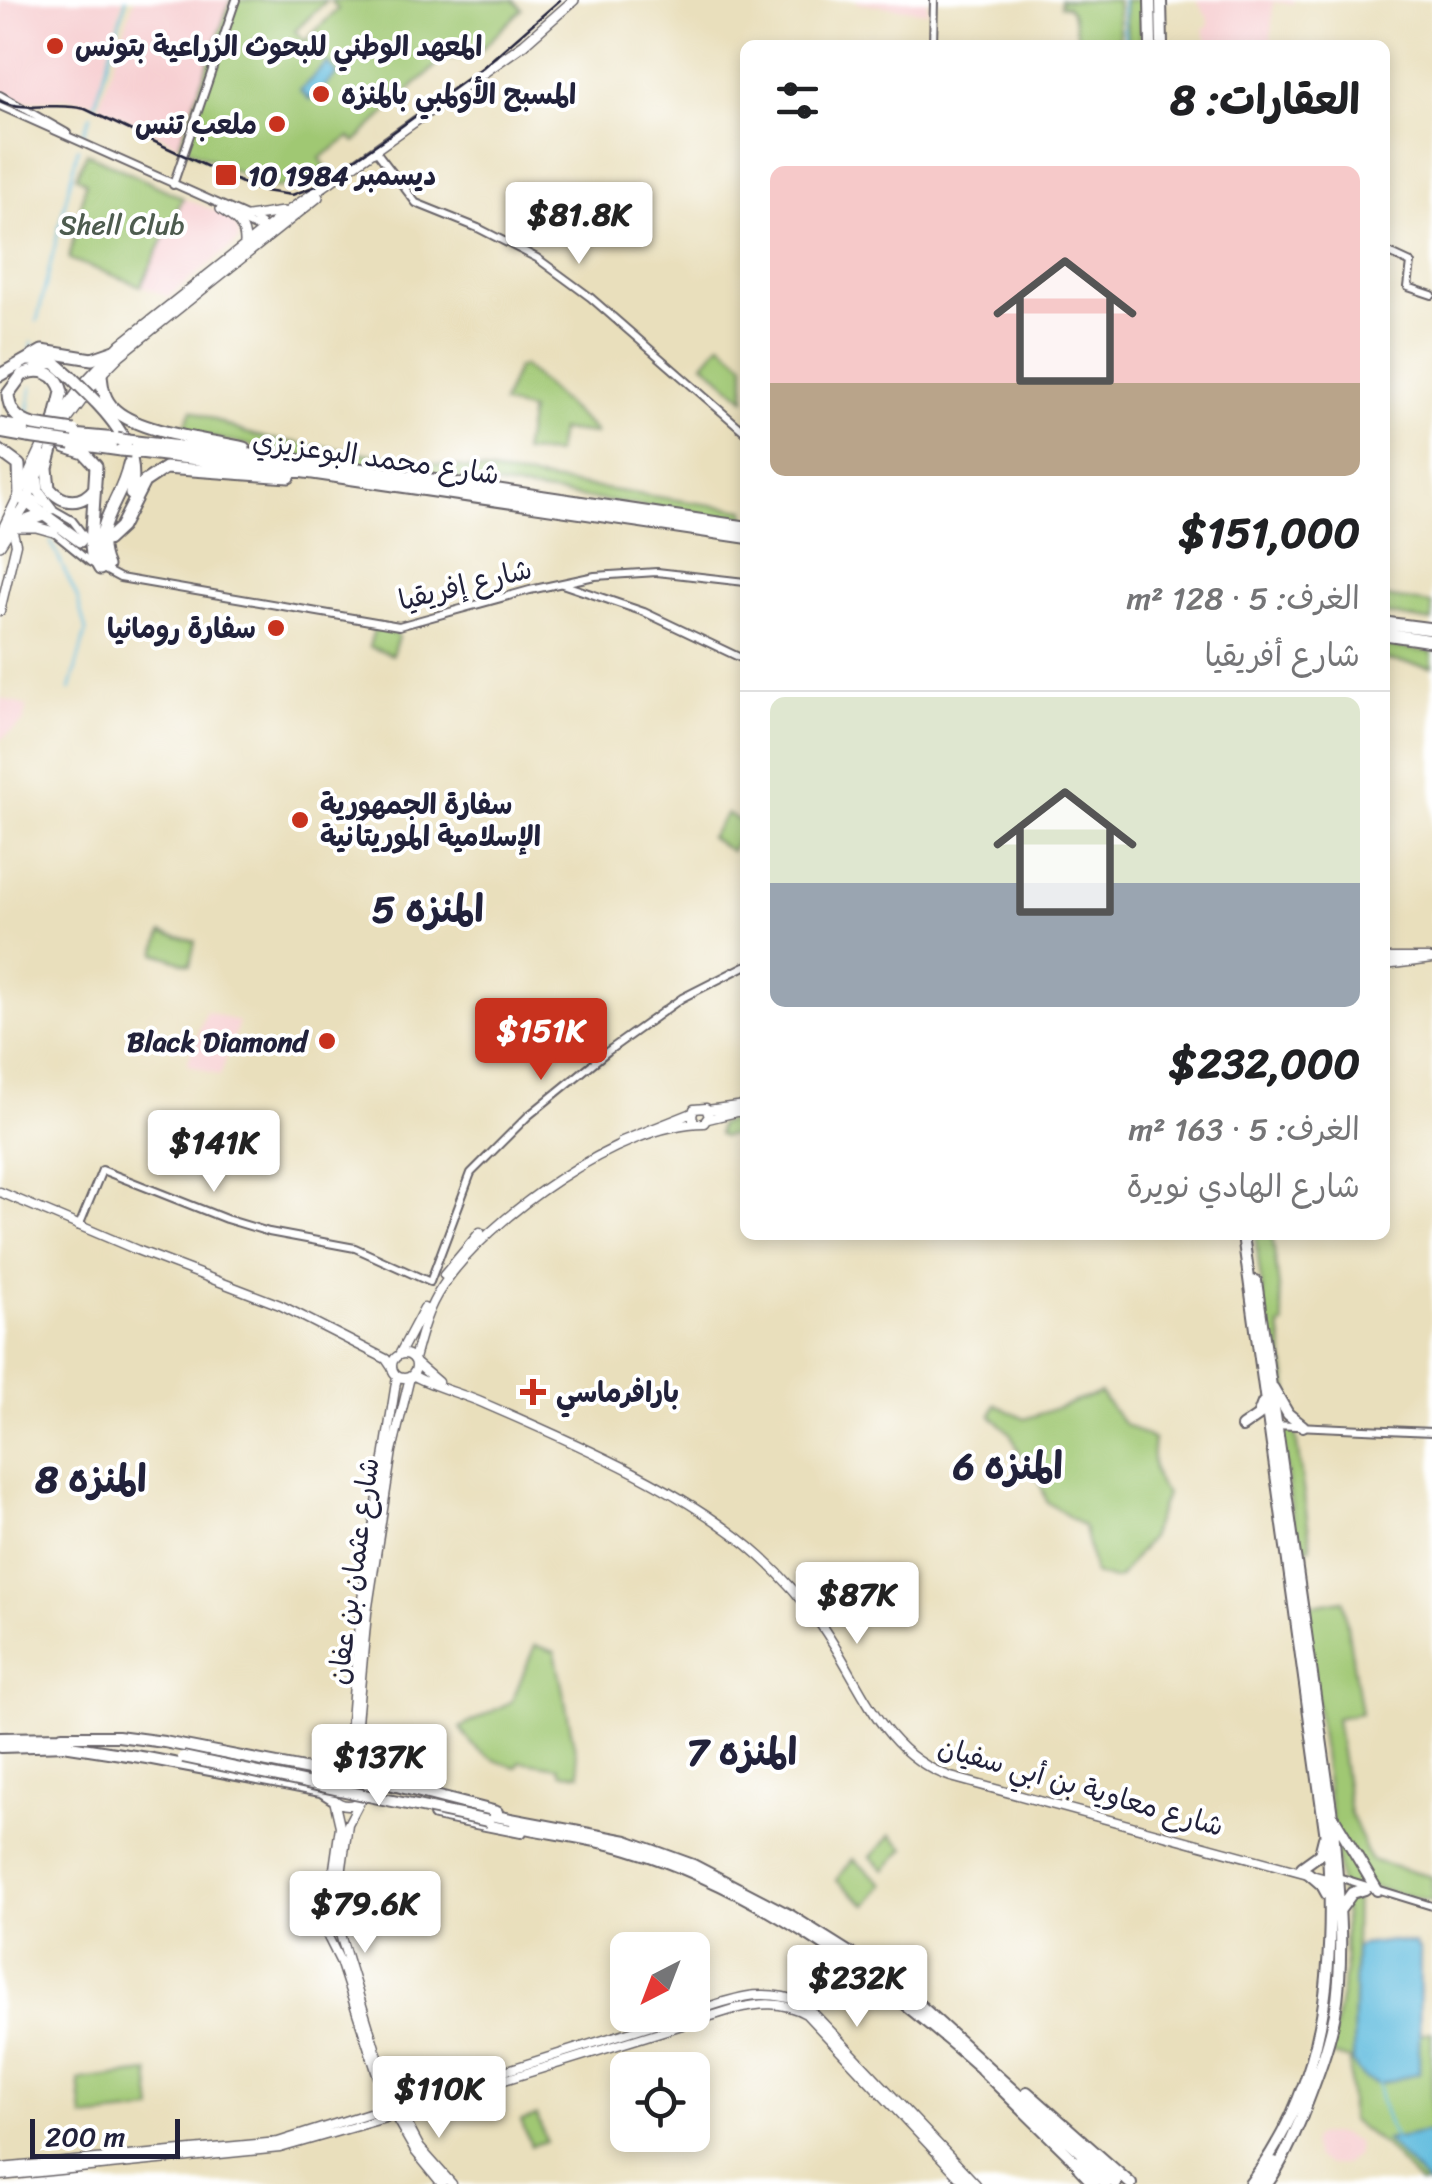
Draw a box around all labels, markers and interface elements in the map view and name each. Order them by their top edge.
place label: المعهد الوطني للبحوث الزراعية بتونس [75,22,482,72]
marker: المعهد الوطني للبحوث الزراعية بتونس [44,35,66,57]
text: العقارات: 8 [1170,63,1360,137]
place label: المسبح الأولمبي بالمنزه [341,70,576,120]
icon: filters [770,73,825,128]
marker: المسبح الأولمبي بالمنزه [310,83,332,105]
place label: ملعب تنس [135,100,257,149]
marker: ملعب تنس [266,113,288,135]
place label: 10 ديسمبر 1984 [248,151,436,200]
marker: 10 ديسمبر 1984 [213,162,239,188]
pin: $81.8K [498,182,660,267]
text: $81.8K [528,186,630,243]
park label: Shell Club [59,200,185,249]
icon: home [975,231,1155,411]
street label: شارع محمد البوعزيزي [249,416,502,499]
text: $151,000 [1179,496,1360,570]
street label: شارع إفريقيا [393,544,537,625]
text: الغرف: 5 · 128 m² [1126,570,1360,627]
place label: سفارة رومانيا [107,604,256,653]
marker: سفارة رومانيا [265,617,287,639]
text: شارع أفريقيا [1204,627,1360,684]
icon: home [975,762,1155,942]
place label: سفارة الجمهورية الإسلامية الموريتانية [320,780,541,861]
marker: سفارة الجمهورية الإسلامية الموريتانية [289,809,311,831]
district label: المنزه 5 [372,876,484,943]
pin: $151K [471,998,611,1083]
text: $151K [497,1002,585,1059]
place label: Black Diamond [127,1017,309,1066]
text: $232,000 [1169,1027,1360,1101]
marker: Black Diamond [316,1030,338,1052]
text: الغرف: 5 · 163 m² [1128,1101,1360,1158]
pin: $141K [144,1110,284,1195]
text: $141K [170,1114,258,1171]
text: شارع الهادي نويرة [1126,1158,1360,1215]
place label: بارافرماسي [556,1368,679,1418]
marker: بارافرماسي [520,1379,546,1405]
district label: المنزه 6 [953,1433,1063,1500]
district label: المنزه 8 [34,1446,147,1513]
street label: شارع عثمان بن عفان [313,1454,394,1688]
pin: $87K [798,1562,916,1647]
text: $87K [818,1566,896,1623]
district label: المنزه 7 [687,1719,797,1786]
street label: شارع معاوية بن أبي سفيان [932,1722,1230,1851]
pin: $137K [309,1724,449,1809]
text: $137K [334,1728,424,1785]
pin: $79.6K [284,1871,446,1956]
text: $79.6K [312,1875,418,1932]
north arrow [610,1932,710,2032]
map controls [610,1932,710,2152]
pin: $232K [787,1945,927,2030]
text: $232K [809,1949,905,2006]
button: locate [610,2052,710,2152]
pin: $110K [369,2056,509,2141]
text: $110K [395,2060,483,2117]
text: 200 m [45,2112,125,2161]
scale bar [30,2114,180,2158]

